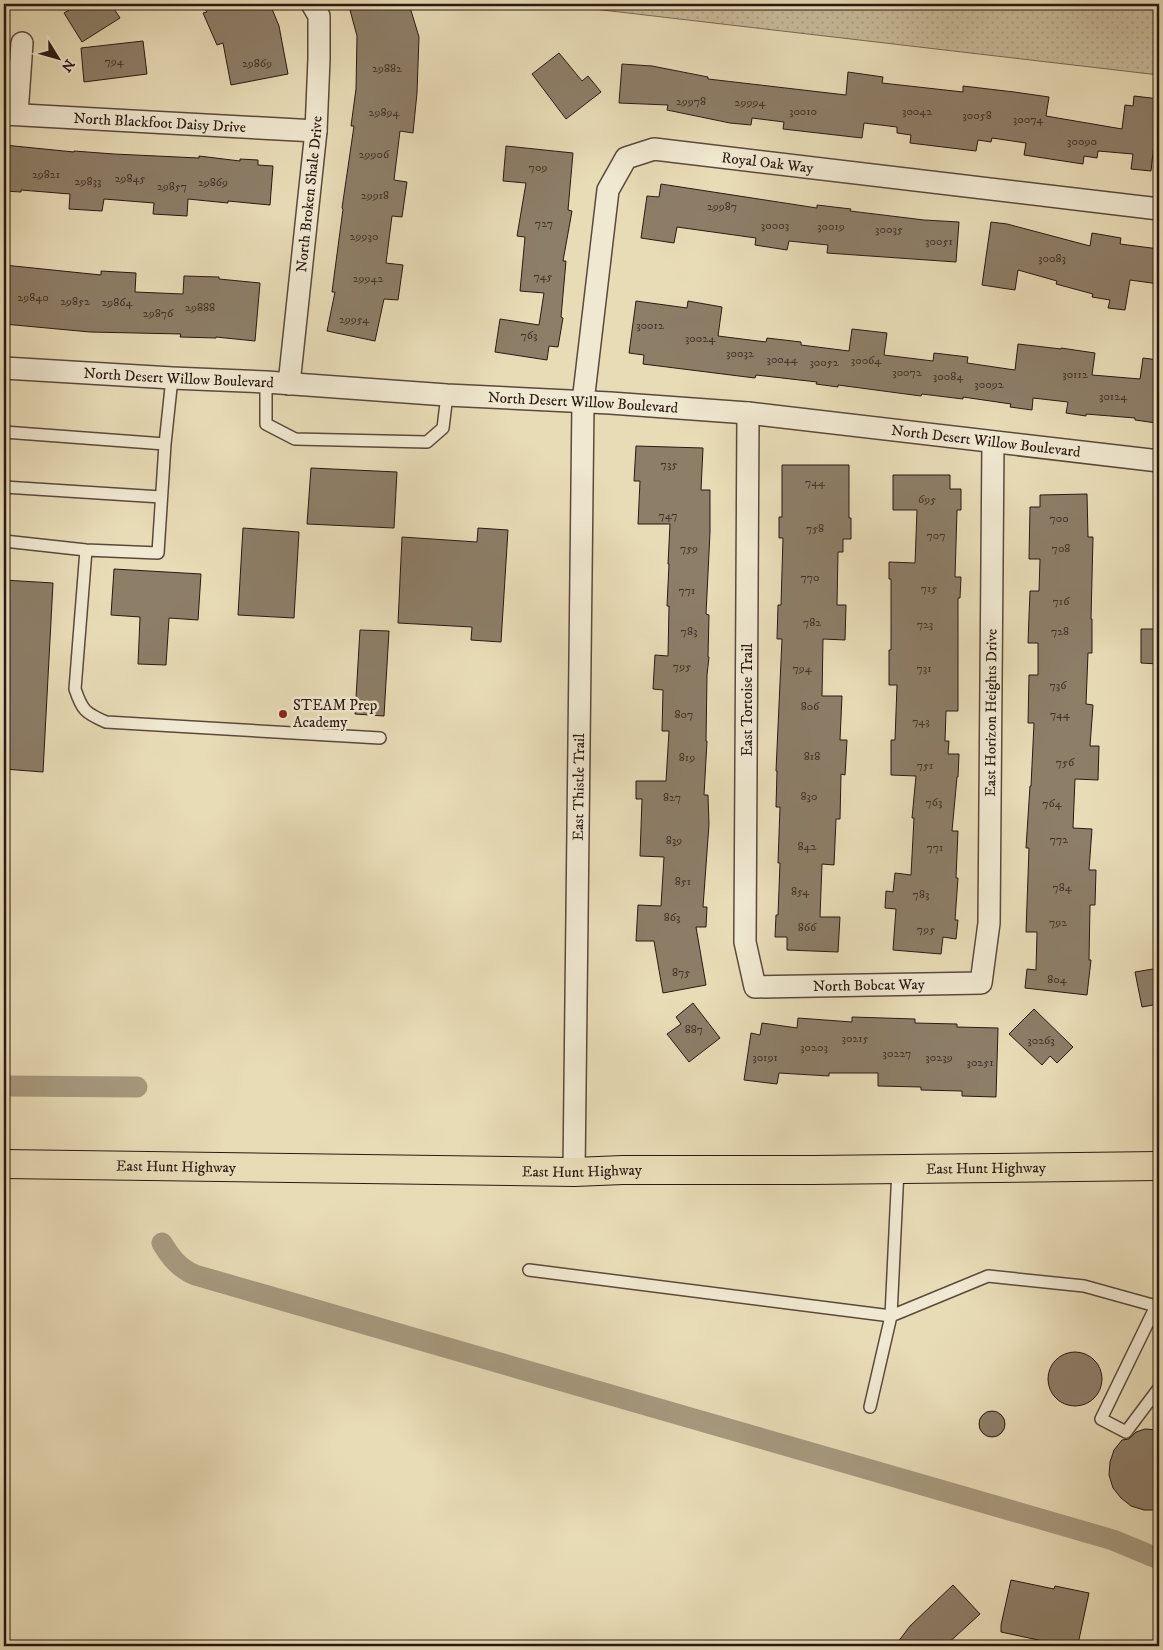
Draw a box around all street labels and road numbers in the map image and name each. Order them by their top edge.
street label: North Blackfoot Daisy Drive [73,109,246,137]
street label: North Broken Shale Drive [292,116,327,273]
street label: Royal Oak Way [720,148,815,178]
street label: North Desert Willow Boulevard [83,364,275,393]
street label: North Desert Willow Boulevard [487,388,679,418]
street label: North Desert Willow Boulevard [890,421,1082,462]
street label: East Horizon Heights Drive [981,629,1001,797]
street label: East Tortoise Trail [738,643,757,757]
street label: East Thistle Trail [569,733,589,841]
street label: North Bobcat Way [813,975,926,996]
street label: East Hunt Highway [116,1157,237,1177]
street label: East Hunt Highway [926,1158,1047,1179]
street label: East Hunt Highway [522,1161,643,1182]

